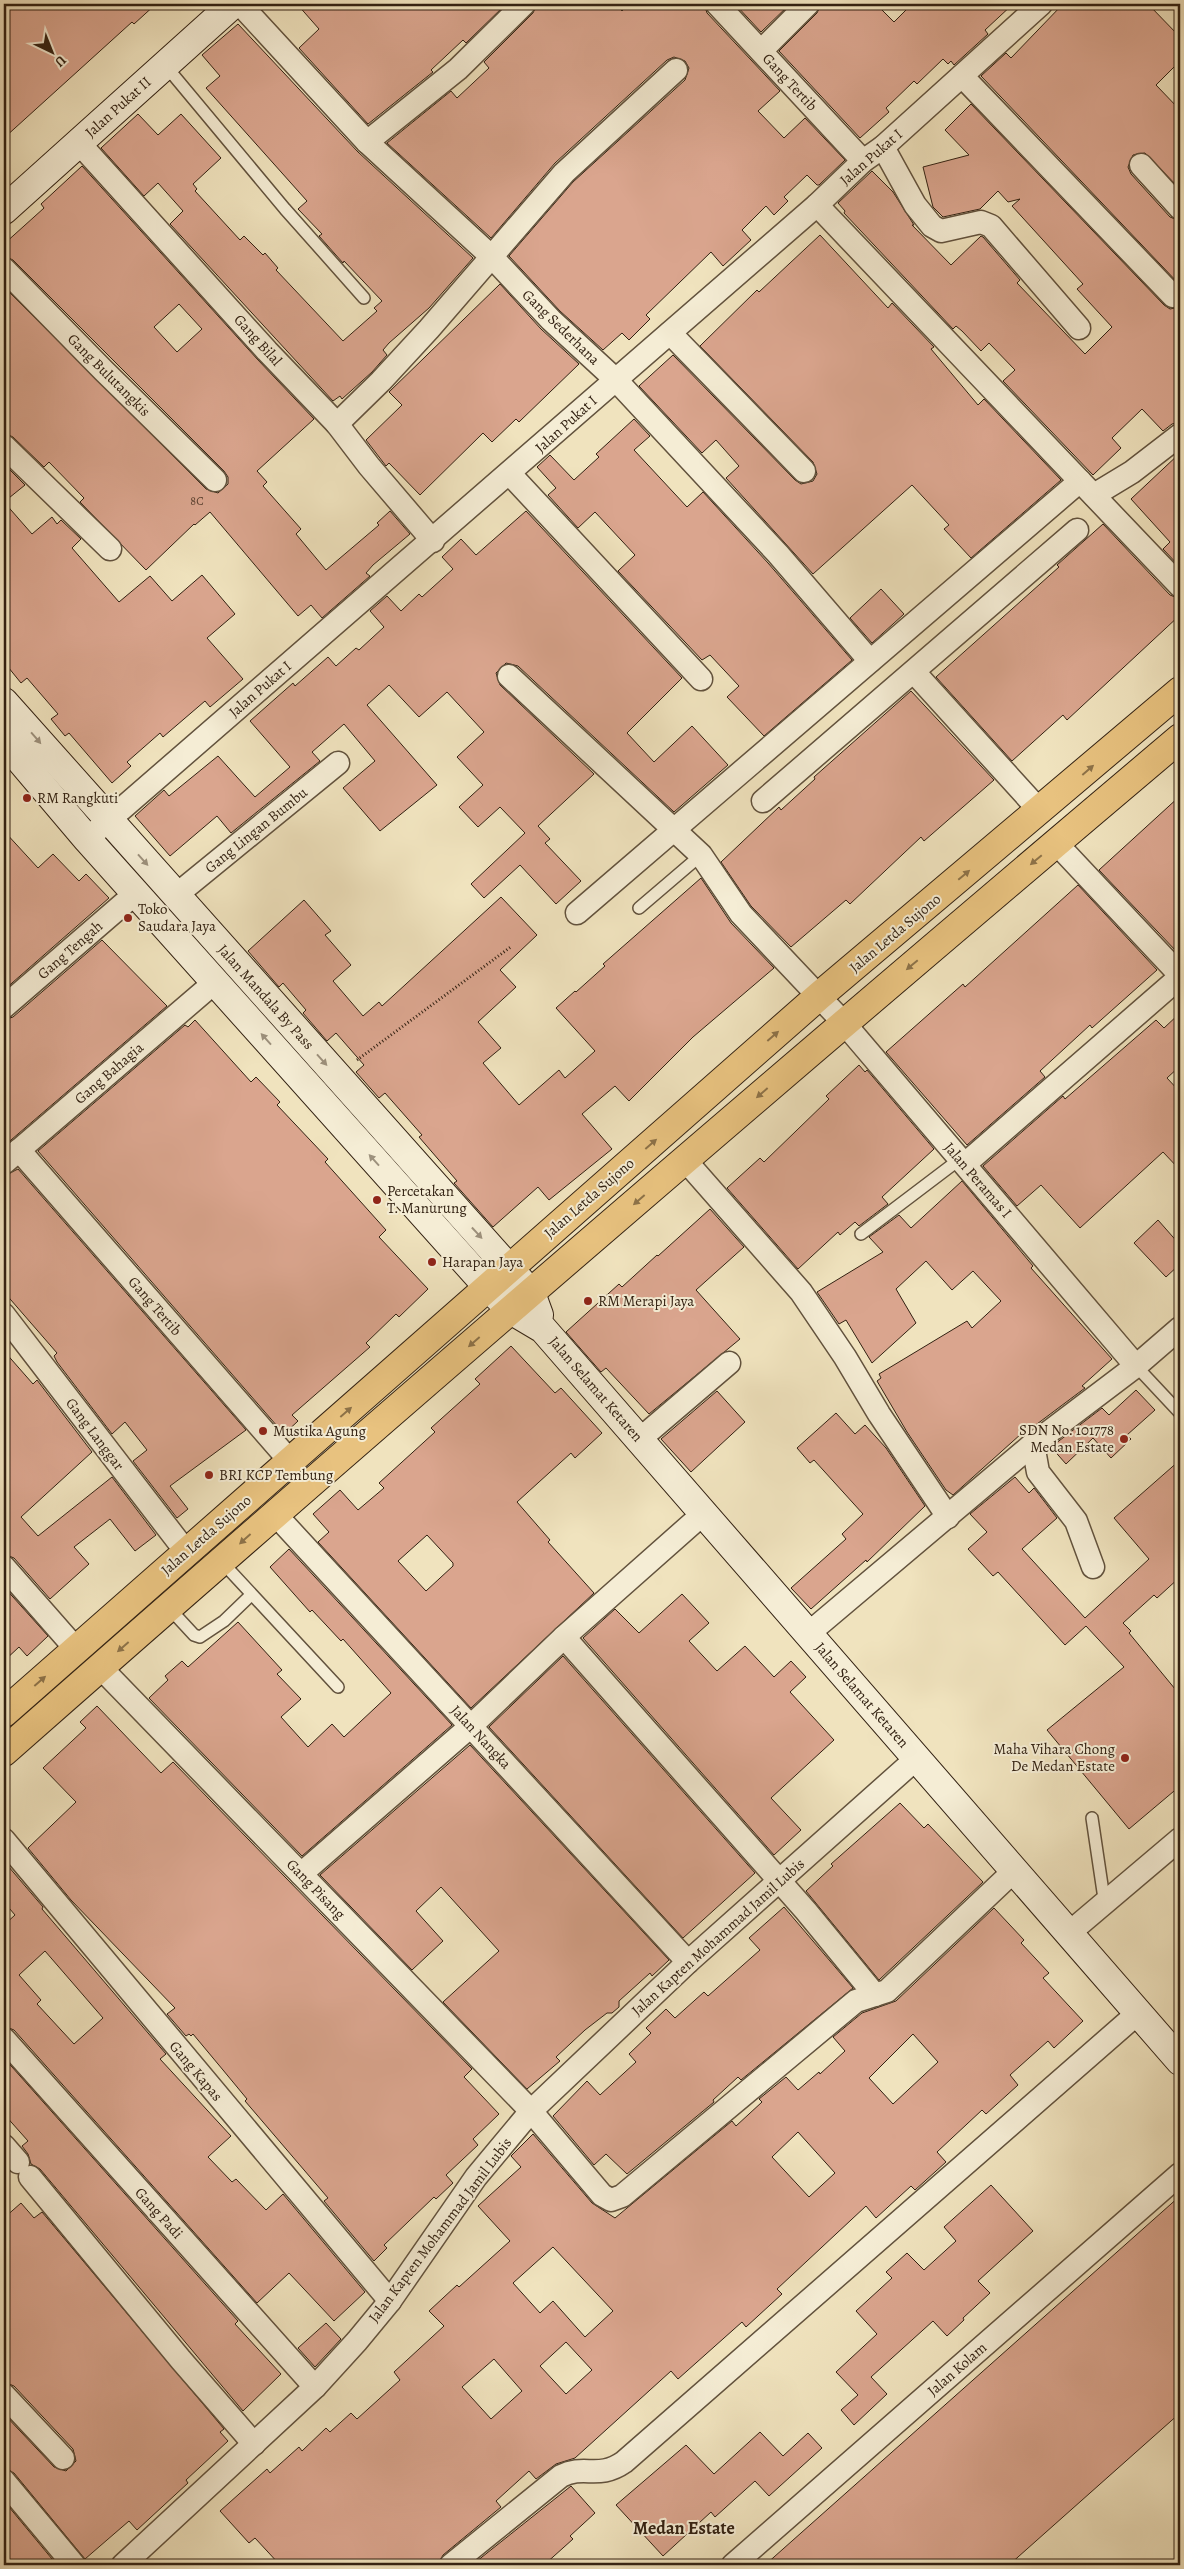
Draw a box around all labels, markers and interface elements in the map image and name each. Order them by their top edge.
north arrow [28,28,78,78]
street label: Gang Tertib [758,49,822,115]
text: U [51,51,70,71]
street label: Jalan Pukat II [81,72,155,142]
street label: Jalan Pukat I [835,124,907,190]
street label: Gang Sederhana [518,285,604,369]
street label: Gang Bilal [230,310,287,370]
street label: Gang Bulutangkis [63,329,155,421]
street label: Jalan Pukat I [531,391,601,457]
house number: 8C [190,493,204,509]
street label: Jalan Pukat I [224,656,296,722]
one-way arrow [30,732,42,744]
one-way arrow [1082,764,1094,776]
street label: Gang Lingan Bumbu [201,782,312,878]
place label: RM Rangkuti [37,788,118,808]
marker: RM Rangkuti [21,792,33,804]
one-way arrow [137,854,149,866]
one-way arrow [1030,854,1042,865]
one-way arrow [957,869,970,880]
street label: Jalan Letda Sujono [845,889,945,977]
place label: Toko Saudara Jaya [138,899,216,936]
marker: Toko Saudara Jaya [122,912,134,924]
street label: Gang Tengah [33,916,107,984]
street label: Jalan Mandala By Pass [213,940,319,1054]
one-way arrow [906,959,918,970]
one-way arrow [767,1030,779,1042]
one-way arrow [260,1032,271,1045]
street label: Gang Bahagia [70,1037,148,1109]
one-way arrow [316,1053,327,1066]
one-way arrow [756,1088,769,1099]
one-way arrow [645,1138,658,1149]
street label: Jalan Peramas I [940,1138,1016,1222]
street label: Jalan Letda Sujono [540,1153,638,1243]
one-way arrow [368,1154,380,1166]
place label: Percetakan T. Manurung [387,1181,467,1218]
marker: Percetakan T. Manurung [371,1194,383,1206]
one-way arrow [633,1194,646,1205]
one-way arrow [471,1226,483,1238]
place label: Harapan Jaya [442,1252,523,1272]
marker: Harapan Jaya [426,1256,438,1268]
street label: Gang Tertib [124,1272,186,1340]
place label: RM Merapi Jaya [598,1291,694,1311]
marker: RM Merapi Jaya [582,1295,594,1307]
street label: Jalan Selamat Ketaren [545,1332,647,1446]
one-way arrow [468,1336,480,1347]
street label: Gang Langgar [61,1394,129,1475]
one-way arrow [340,1406,352,1418]
place label: SDN No. 101778 Medan Estate [1019,1420,1114,1457]
place label: Mustika Agung [273,1421,366,1441]
marker: Mustika Agung [257,1425,269,1437]
marker: SDN No. 101778 Medan Estate [1118,1433,1130,1445]
place label: BRI KCP Tembung [219,1465,334,1485]
marker: BRI KCP Tembung [203,1469,215,1481]
street label: Jalan Letda Sujono [157,1490,255,1580]
one-way arrow [239,1533,251,1544]
street label: Jalan Selamat Ketaren [811,1638,913,1752]
one-way arrow [118,1641,130,1653]
one-way arrow [34,1675,46,1687]
street label: Jalan Nangka [446,1701,516,1773]
place label: Maha Vihara Chong De Medan Estate [994,1739,1115,1776]
marker: Maha Vihara Chong De Medan Estate [1119,1752,1131,1764]
street label: Gang Pisang [282,1854,350,1924]
street label: Jalan Kapten Mohammad Jamil Lubis [627,1854,809,2020]
street label: Gang Kapas [165,2037,227,2105]
street label: Jalan Kapten Mohammad Jamil Lubis [364,2134,516,2326]
street label: Gang Padi [131,2183,187,2243]
street label: Jalan Kolam [923,2337,991,2400]
district label: Medan Estate [633,2516,735,2540]

